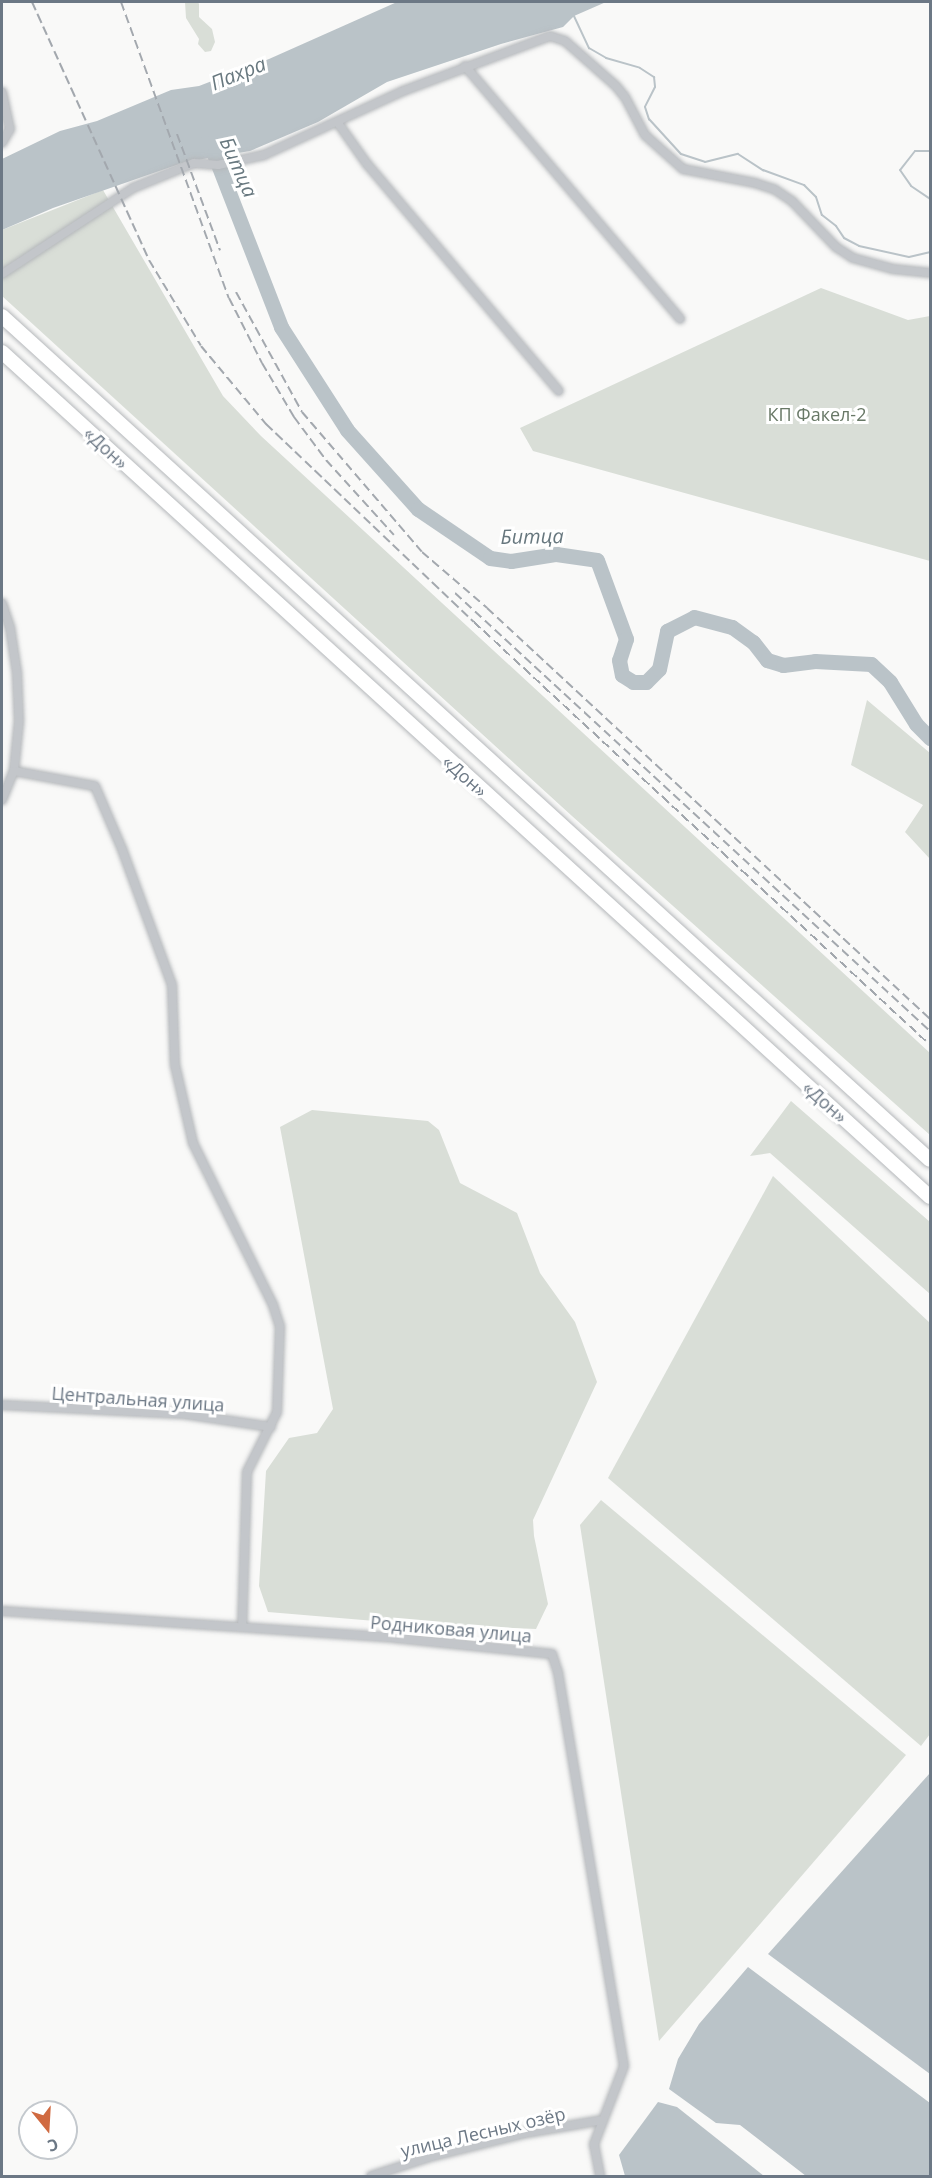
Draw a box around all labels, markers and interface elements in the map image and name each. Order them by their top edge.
water label: Пахра [207,51,269,95]
water label: Битца [215,133,263,201]
park label: КП Факел-2 [768,403,866,425]
street label: «Дон» [79,422,133,474]
water label: Битца [500,523,564,549]
street label: «Дон» [438,750,492,802]
street label: «Дон» [798,1076,852,1128]
street label: Центральная улица [51,1382,225,1416]
street label: Родниковая улица [369,1611,533,1647]
north arrow [18,2100,78,2160]
street label: улица Лесных озёр [399,2103,567,2161]
text: С [45,2133,61,2157]

